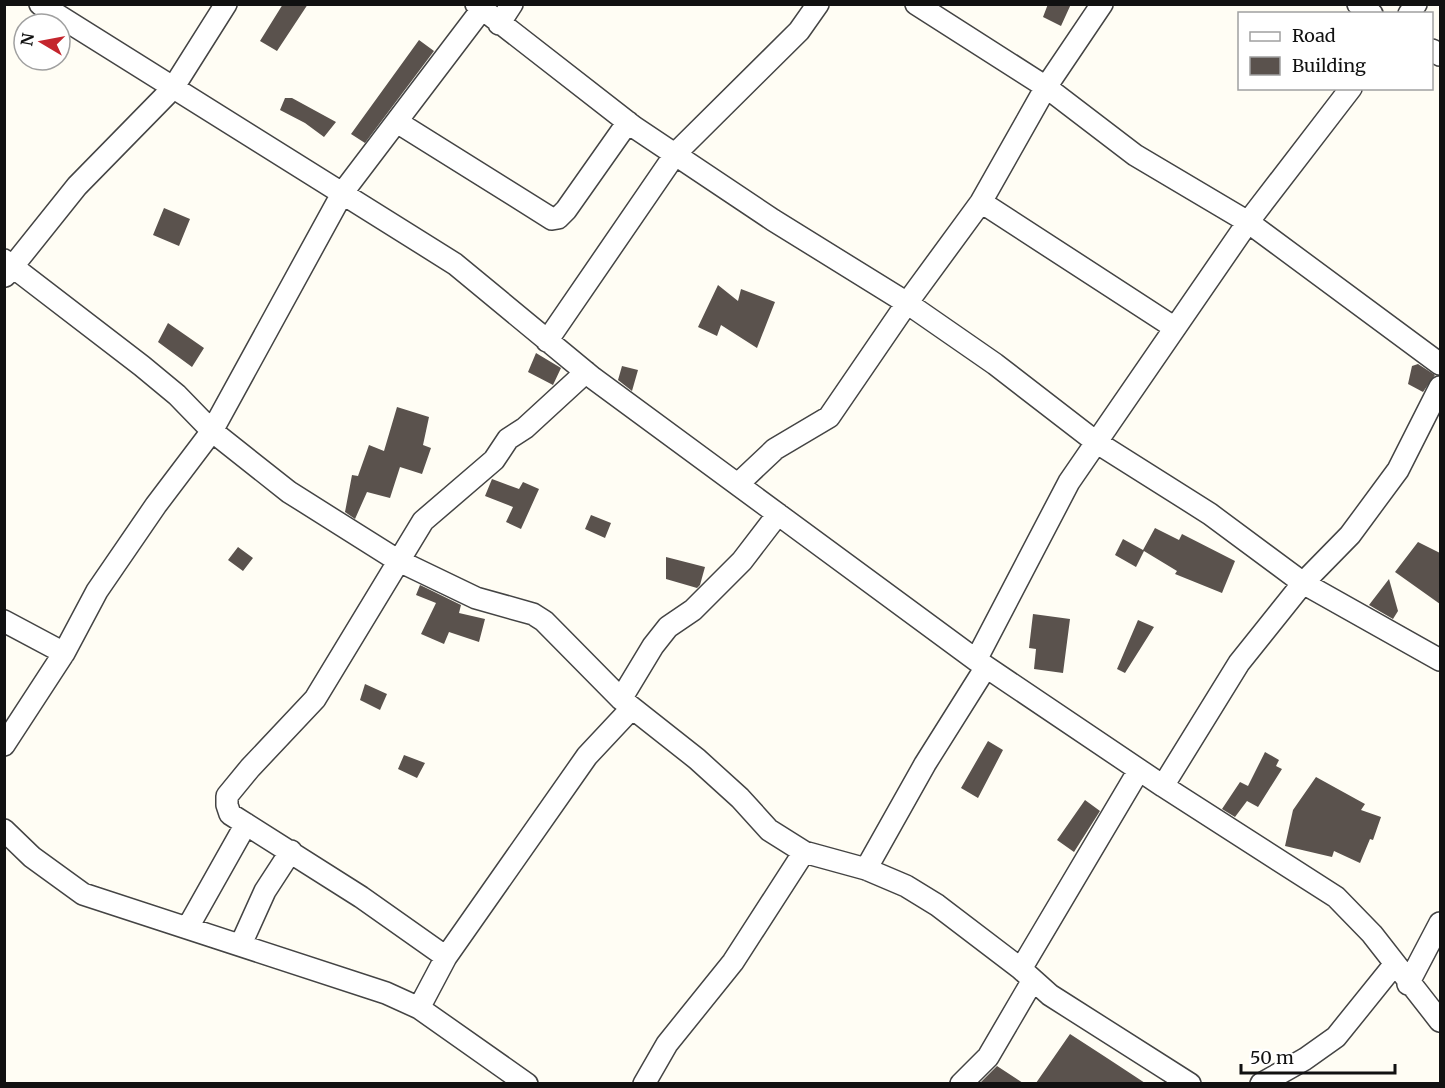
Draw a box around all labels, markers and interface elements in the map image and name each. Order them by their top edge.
north arrow [12,12,72,72]
legend [1238,12,1433,90]
text: Road [1292,24,1336,47]
text: N [16,31,38,47]
text: Building [1292,54,1366,77]
scale bar [1241,1037,1396,1075]
text: 50 m [1250,1046,1294,1069]

